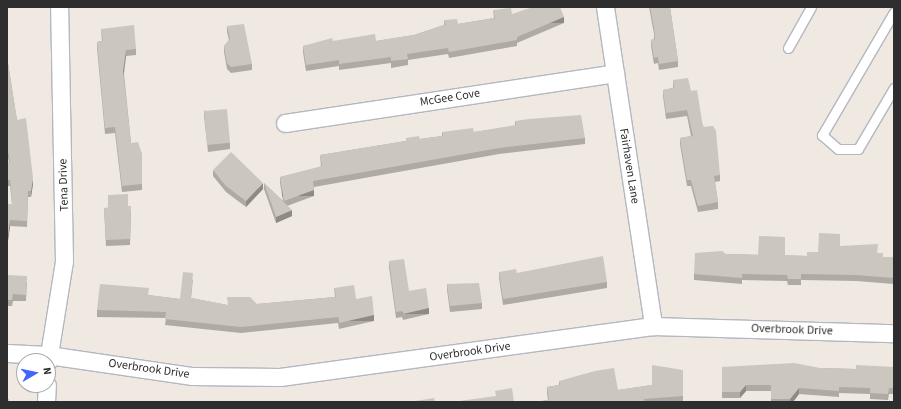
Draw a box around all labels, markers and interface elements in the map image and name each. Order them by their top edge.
street label: McGee Cove [419,86,481,110]
street label: Fairhaven Lane [616,127,642,205]
street label: Tena Drive [56,158,72,212]
street label: Overbrook Drive [751,321,833,339]
street label: Overbrook Drive [429,339,511,365]
north arrow [16,353,56,393]
street label: Overbrook Drive [108,356,190,382]
text: N [39,366,55,376]

